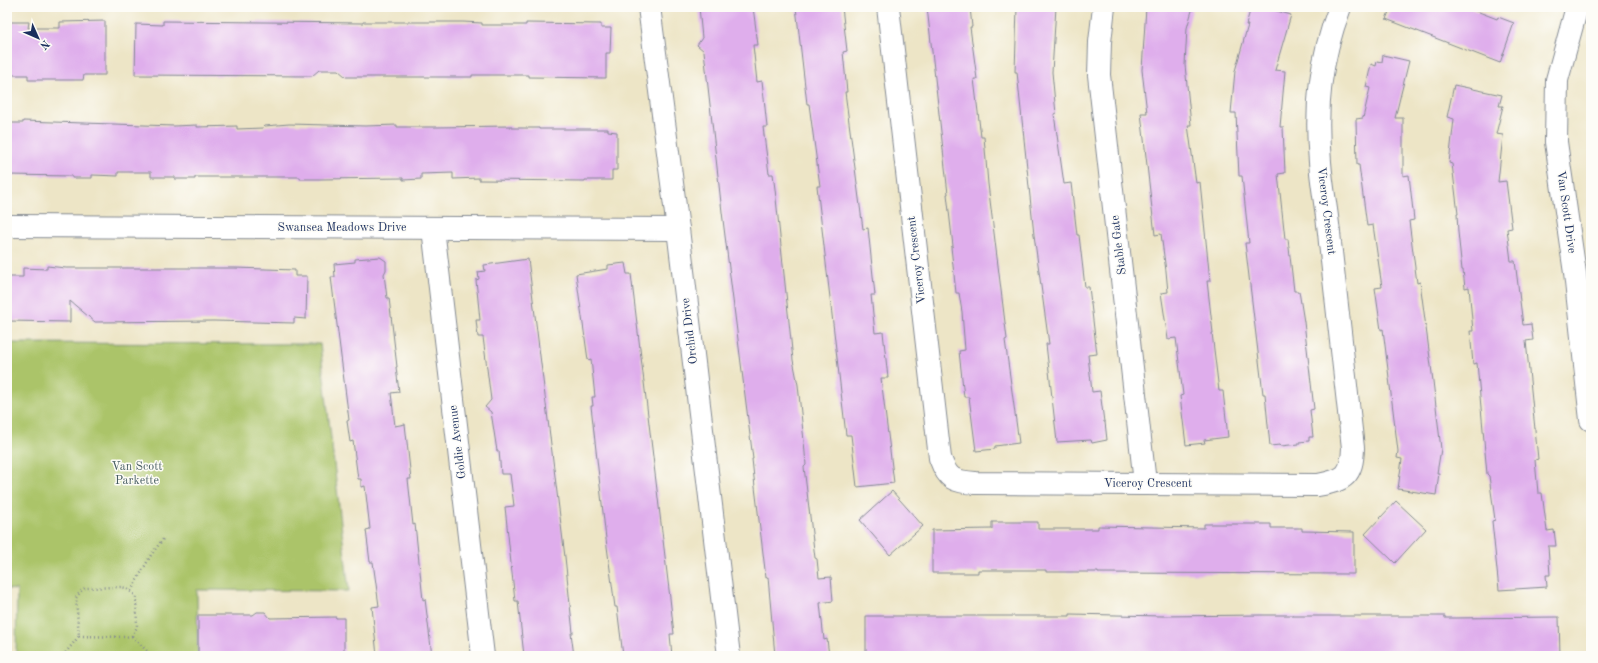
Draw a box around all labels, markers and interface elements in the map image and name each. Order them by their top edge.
north arrow [18,18,58,58]
text: N [37,37,51,51]
street label: Viceroy Crescent [1315,166,1337,256]
street label: Van Scott Drive [1554,170,1578,255]
street label: Stable Gate [1109,214,1129,276]
street label: Viceroy Crescent [906,215,928,305]
street label: Swansea Meadows Drive [277,222,407,234]
street label: Orchid Drive [680,297,700,365]
street label: Goldie Avenue [447,404,468,480]
park label: Van Scott Parkette [111,461,163,487]
street label: Viceroy Crescent [1104,478,1192,490]

